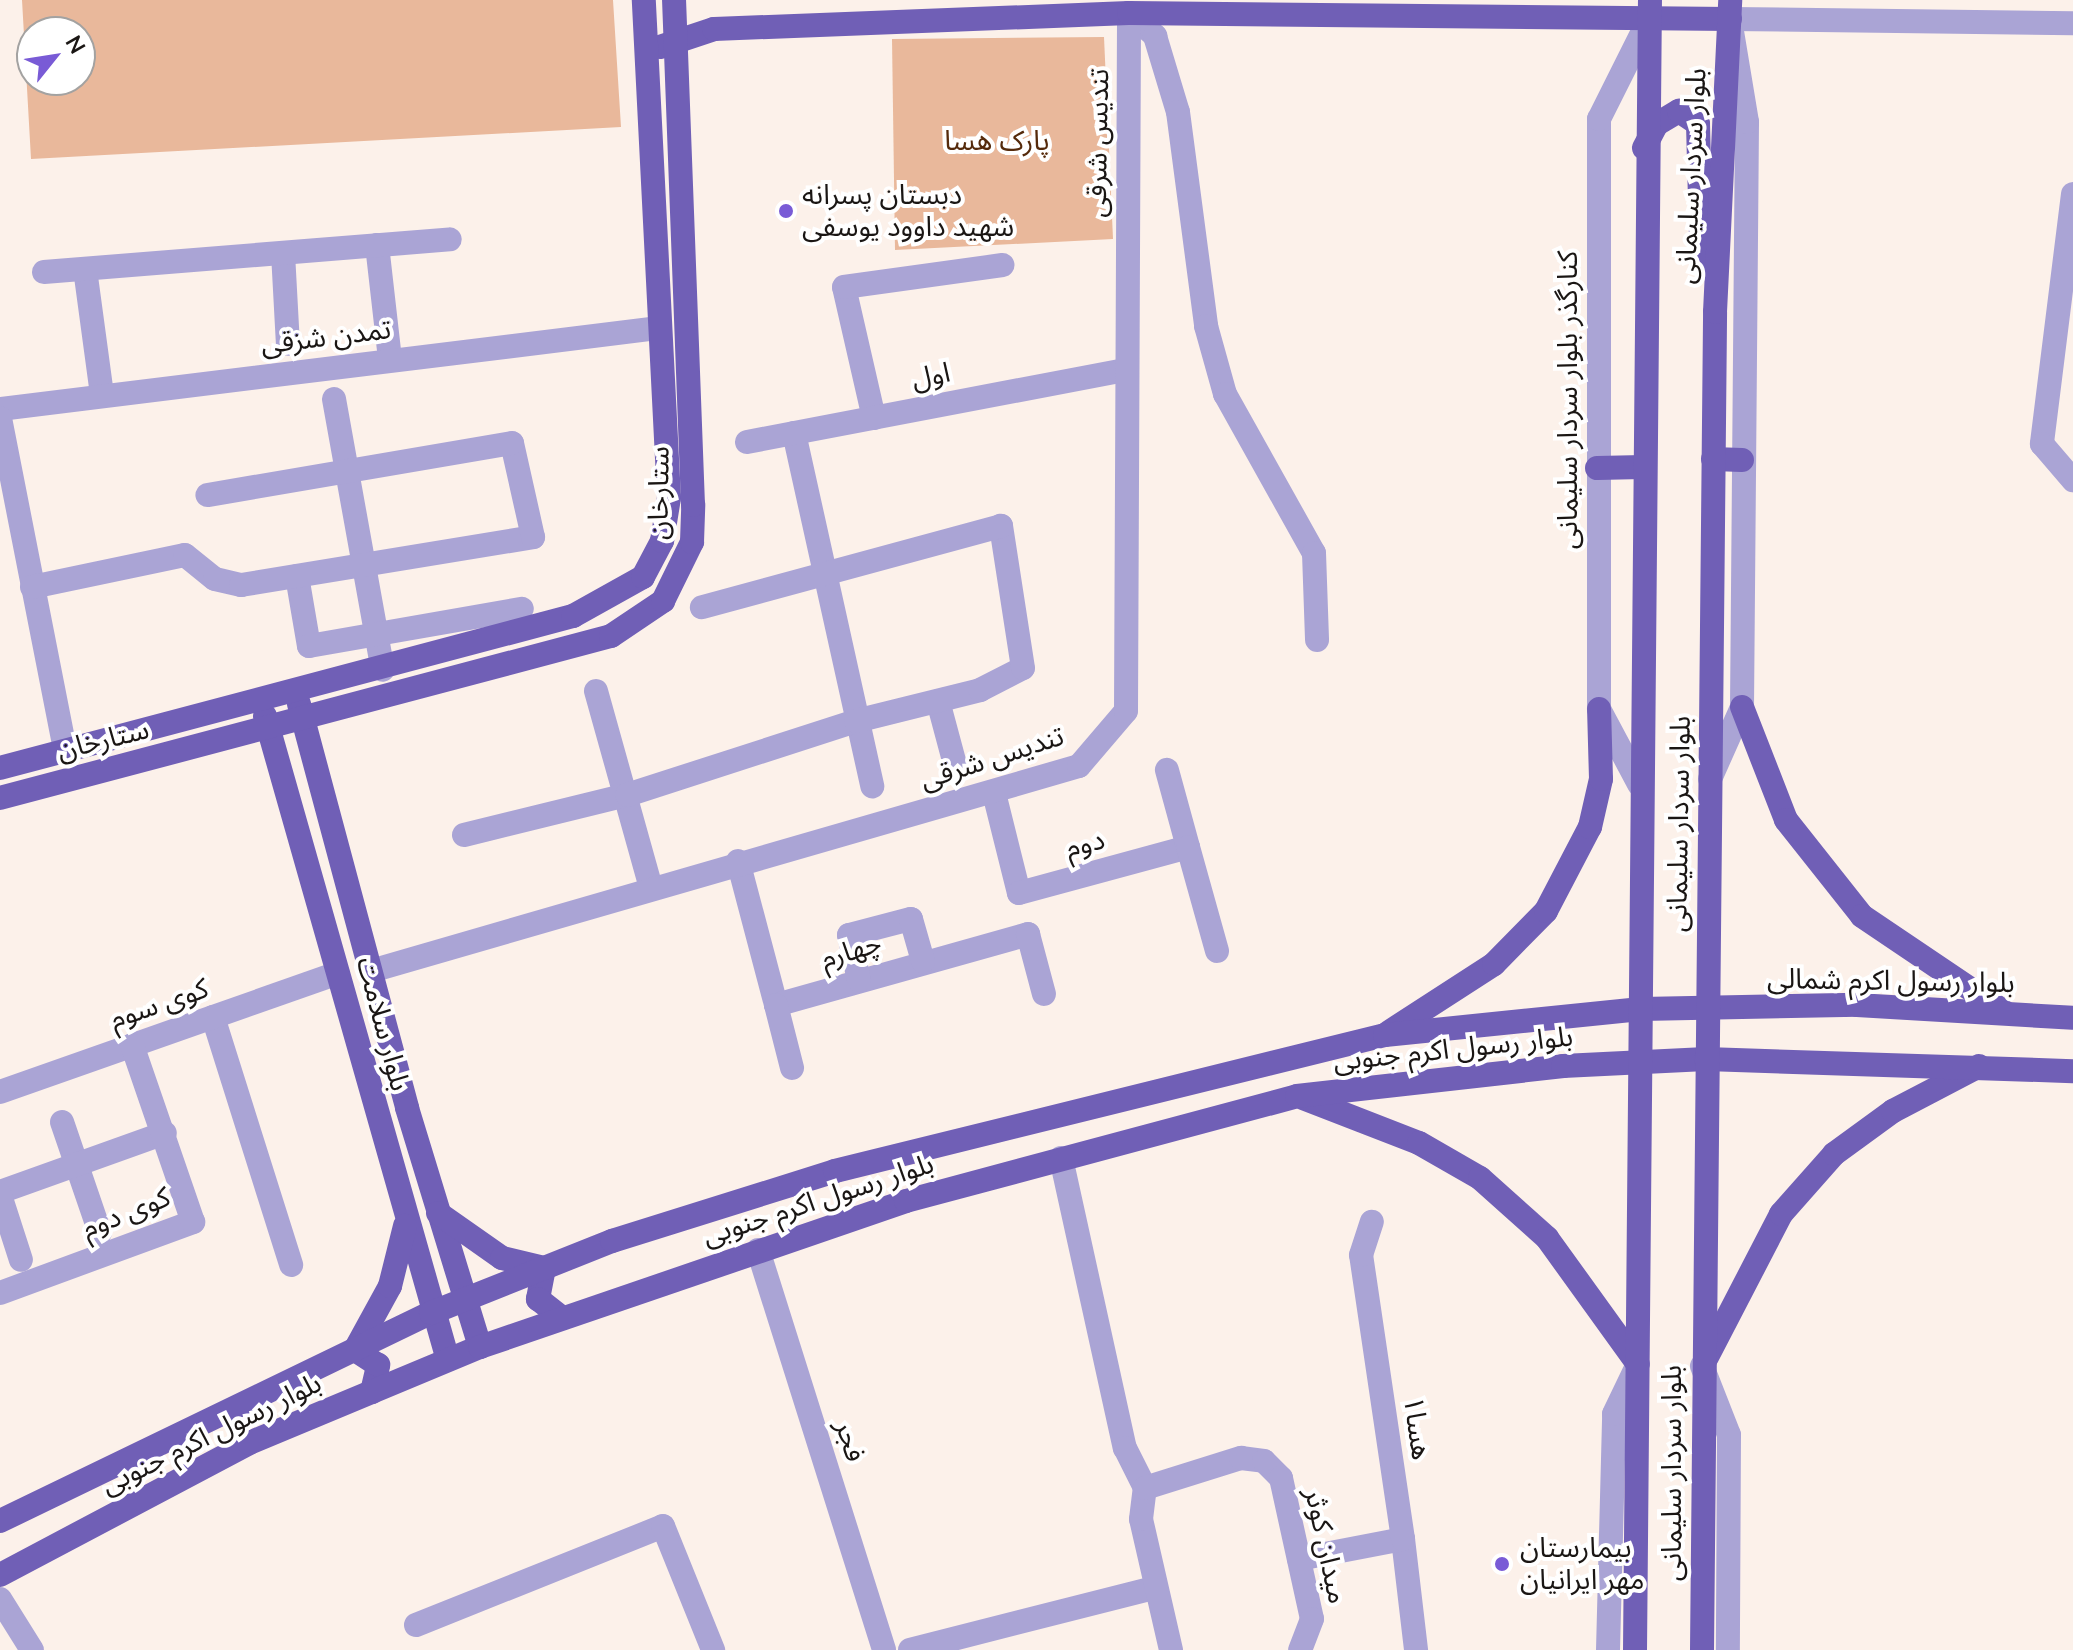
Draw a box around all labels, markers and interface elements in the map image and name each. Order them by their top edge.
north arrow [16,16,96,96]
text: N [58,30,92,60]
street label: بلوار سردار سلیمانی [1669,67,1713,285]
street label: تندیس شرقی [1080,68,1116,218]
park label: پارک هسا [944,124,1050,158]
place label: دبستان پسرانه شهید داوود یوسفی [802,178,1014,244]
marker: دبستان پسرانه شهید داوود یوسفی [777,202,795,220]
street label: کنارگذر بلوار سردار سلیمانی [1551,251,1585,549]
street label: تمدن شزقی [259,312,393,362]
street label: اول [909,356,953,396]
street label: ستارخان [641,446,677,540]
street label: ستارخان [54,712,152,768]
street label: بلوار سردار سلیمانی [1660,716,1698,932]
street label: تندیس شرقی [916,719,1068,797]
street label: دوم [1062,823,1108,865]
street label: چهارم [817,926,885,976]
street label: بلوار سلامت [349,953,417,1095]
street label: بلوار رسول اکرم شمالی [1767,962,2015,1000]
street label: کوی سوم [105,972,213,1036]
street label: بلوار رسول اکرم جنوبی [1331,1020,1575,1078]
street label: بلوار رسول اکرم جنوبی [698,1147,938,1253]
street label: کوی دوم [77,1180,175,1246]
street label: بلوار سردار سلیمانی [1655,1365,1689,1581]
street label: بلوار رسول اکرم جنوبی [95,1366,327,1502]
street label: هسا۱ [1396,1394,1438,1462]
street label: فجر [828,1416,872,1466]
street label: میدان کوثر [1297,1485,1355,1607]
place label: بیمارستان مهر ایرانیان [1520,1531,1645,1597]
marker: بیمارستان مهر ایرانیان [1491,1553,1513,1575]

